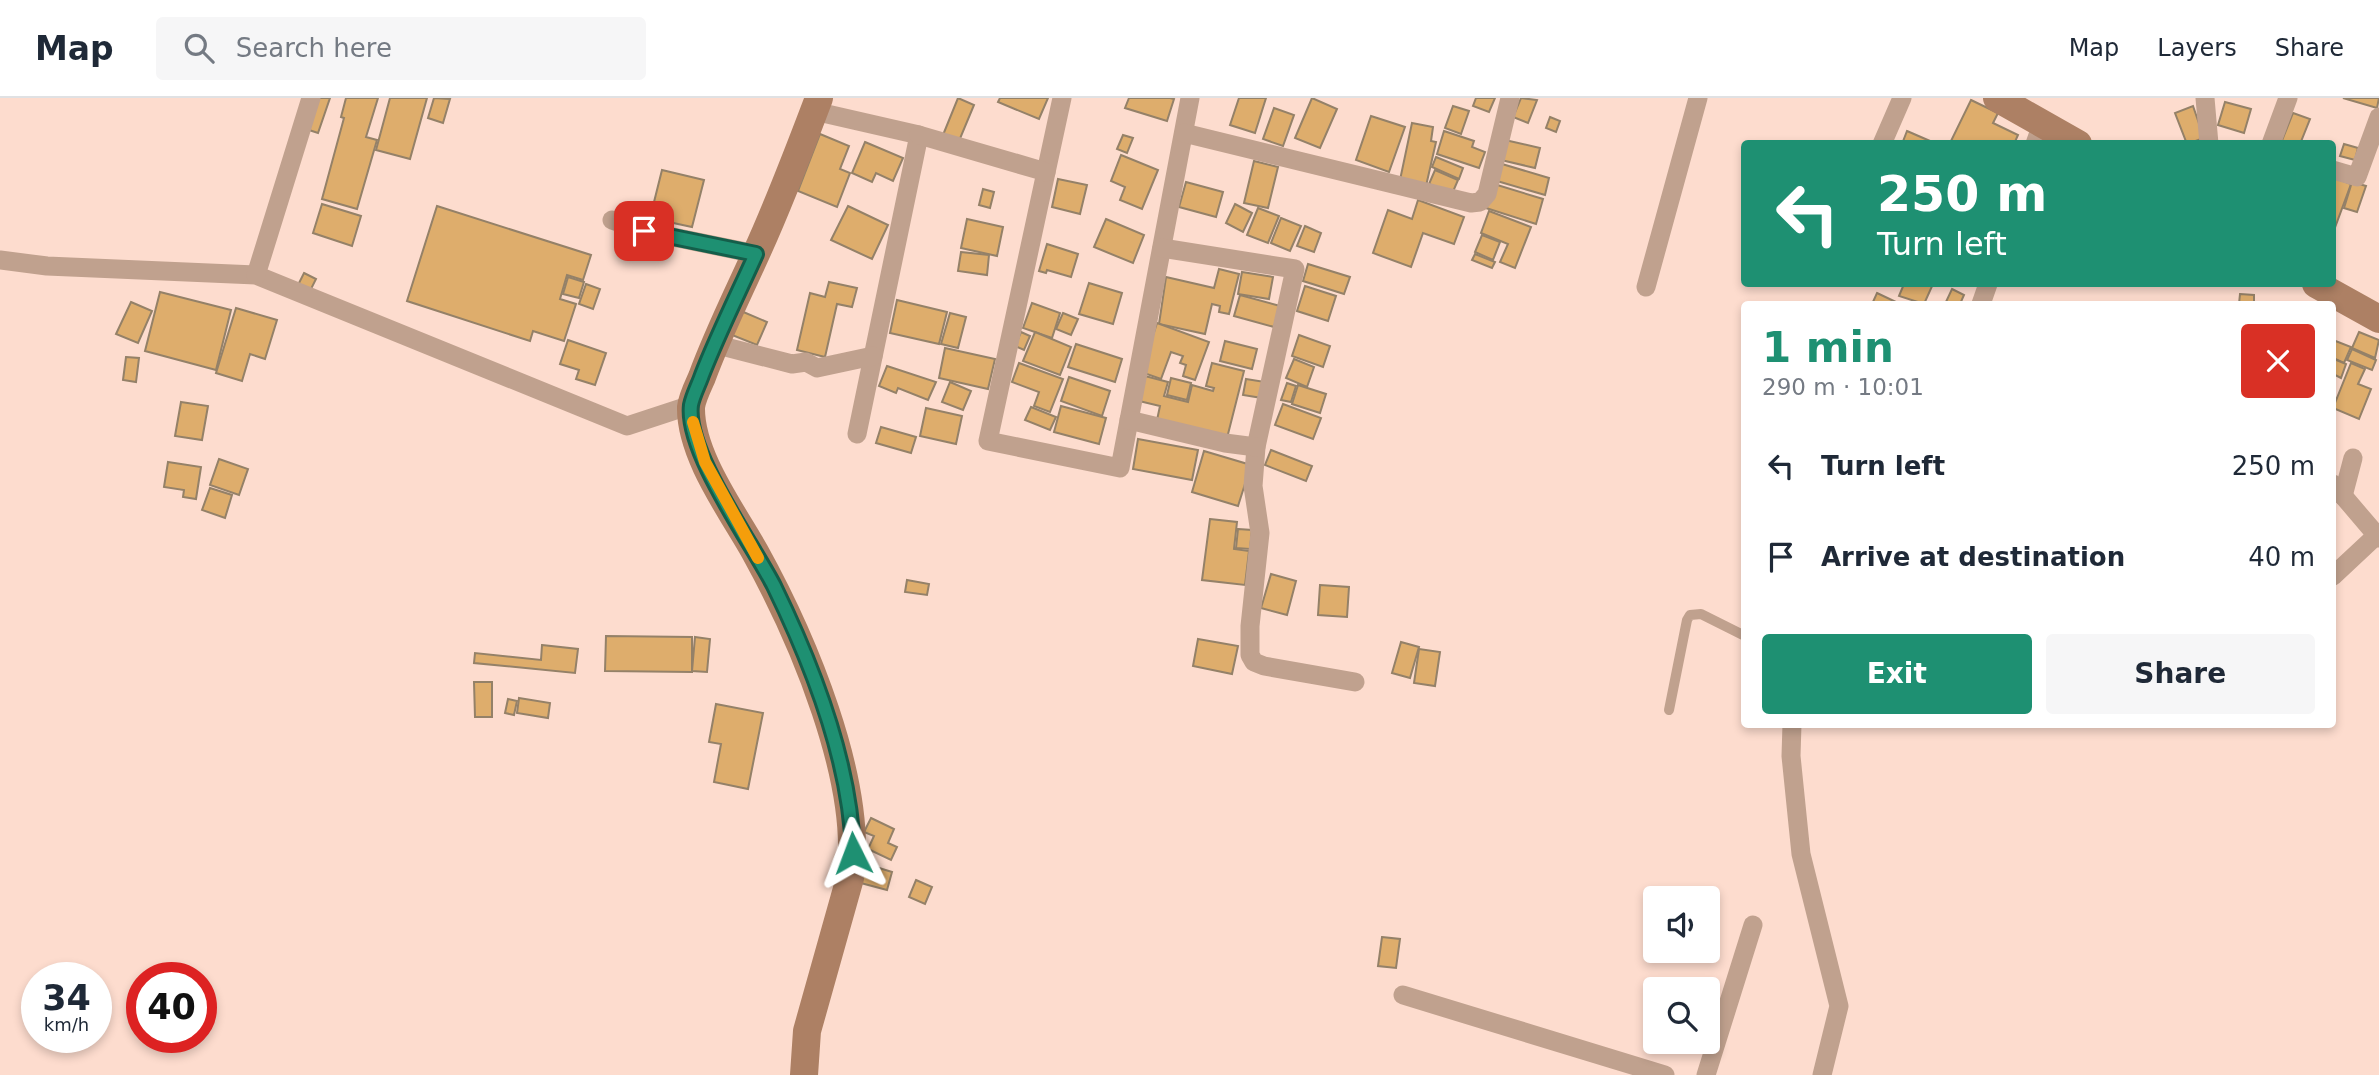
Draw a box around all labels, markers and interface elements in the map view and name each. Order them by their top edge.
search box [156,17,646,80]
text: Map [35,29,114,68]
icon: search [180,29,218,67]
text: Search here [236,33,392,63]
text: Map [2069,34,2119,62]
text: Layers [2157,34,2237,62]
text: Share [2275,34,2344,62]
text: 250 m [1877,166,2047,223]
icon: left [1762,168,1853,259]
pin [614,201,674,261]
icon: arrive [625,212,663,250]
text: Turn left [1877,225,2007,263]
text: 1 min [1762,323,1894,372]
button: close [2241,324,2315,398]
text: 290 m · 10:01 [1762,374,1924,400]
icon: left [1762,447,1800,485]
text: Turn left [1821,451,1945,481]
text: 250 m [2232,451,2315,481]
icon: arrive [1762,538,1800,576]
text: Arrive at destination [1821,542,2125,572]
text: 40 m [2248,542,2315,572]
button: Exit [1762,634,2032,714]
button: Share [2046,634,2315,714]
position arrow [816,816,890,890]
map controls [1643,886,1720,1054]
button: sound [1643,886,1720,963]
speed limit sign: 40 [126,962,217,1053]
button: search [1643,977,1720,1054]
text: 34 [42,978,91,1018]
text: km/h [44,1014,89,1035]

